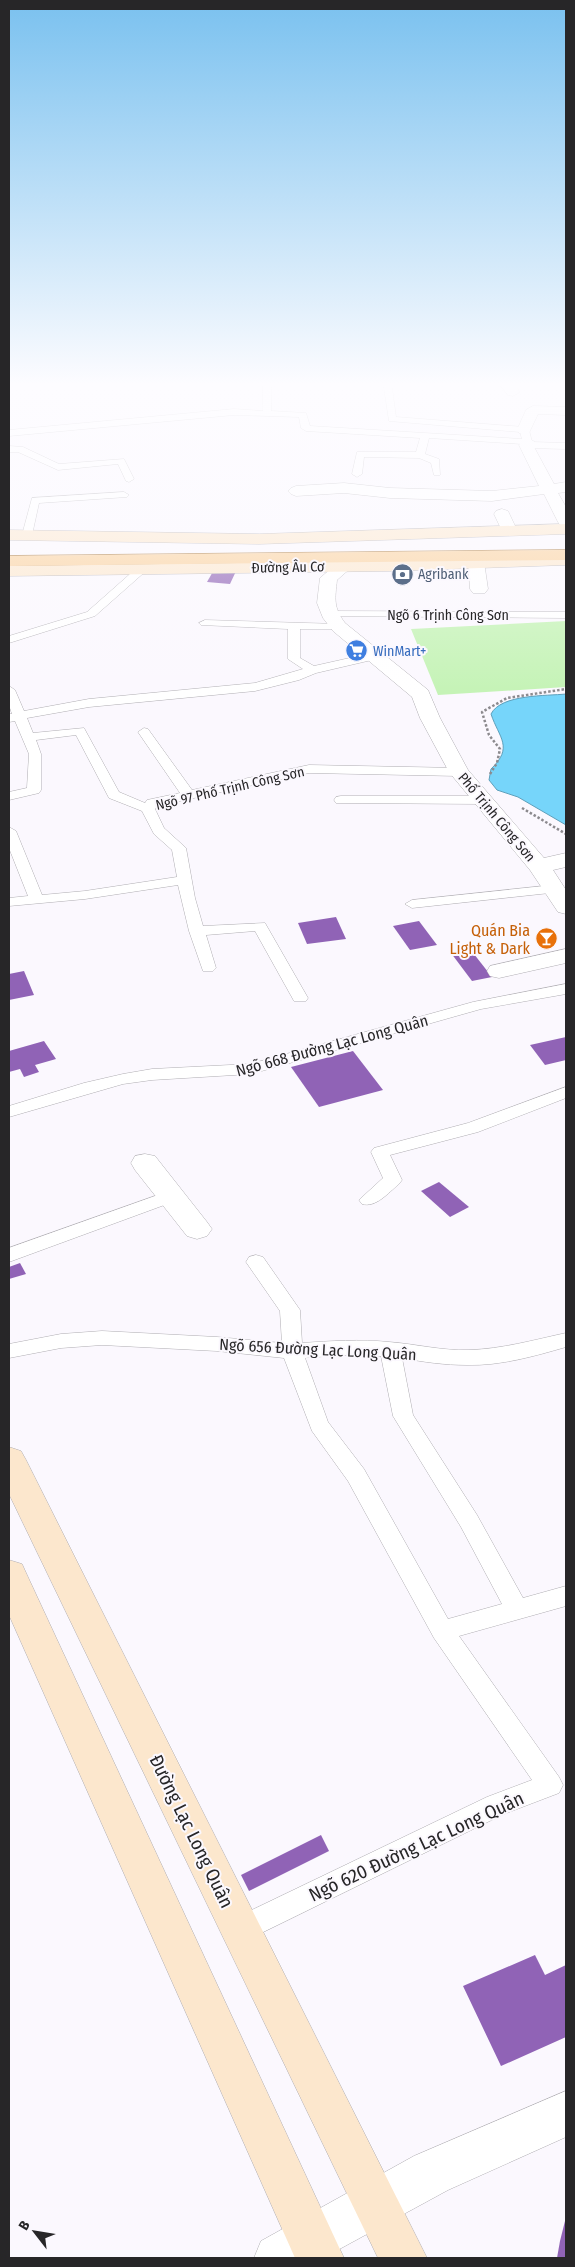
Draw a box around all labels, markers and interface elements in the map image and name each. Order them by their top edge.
street label: Đường Âu Cơ [251,557,325,577]
bank icon: Agribank [390,562,414,586]
place label: Agribank [418,566,469,583]
street label: Ngõ 6 Trịnh Công Sơn [387,607,509,624]
supermarket icon: WinMart+ [345,639,369,663]
place label: WinMart+ [373,643,427,660]
street label: Ngõ 97 Phố Trịnh Công Sơn [154,762,306,814]
street label: Phố Trịnh Công Sơn [454,769,540,865]
place label: Quán Bia Light & Dark [450,921,531,958]
bar icon: Quán Bia Light & Dark [534,927,558,951]
street label: Ngõ 668 Đường Lạc Long Quân [234,1011,430,1080]
street label: Ngõ 656 Đường Lạc Long Quân [219,1335,417,1364]
street label: Đường Lạc Long Quân [144,1751,239,1912]
street label: Ngõ 620 Đường Lạc Long Quân [305,1786,527,1906]
north arrow [10,2207,60,2257]
text: B [15,2218,34,2233]

